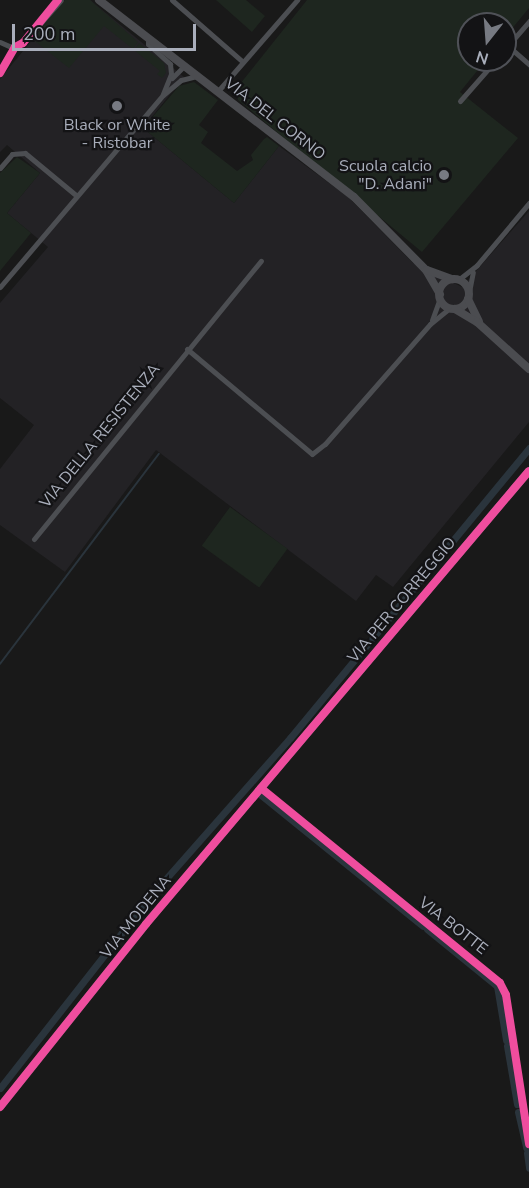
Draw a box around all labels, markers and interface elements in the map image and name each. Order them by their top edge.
scale bar [15,12,200,50]
north arrow [457,12,517,72]
text: 200 m [23,22,75,46]
text: N [473,45,491,70]
street label: VIA DEL CORNO [221,74,329,164]
marker: Black or White - Ristobar [110,99,124,113]
place label: Black or White - Ristobar [64,115,170,153]
place label: Scuola calcio "D. Adani" [339,156,432,194]
marker: Scuola calcio "D. Adani" [437,168,451,182]
street label: VIA DELLA RESISTENZA [36,360,164,512]
street label: VIA PER CORREGGIO [344,533,460,667]
street label: VIA MODENA [97,871,175,963]
street label: VIA BOTTE [415,893,491,959]

